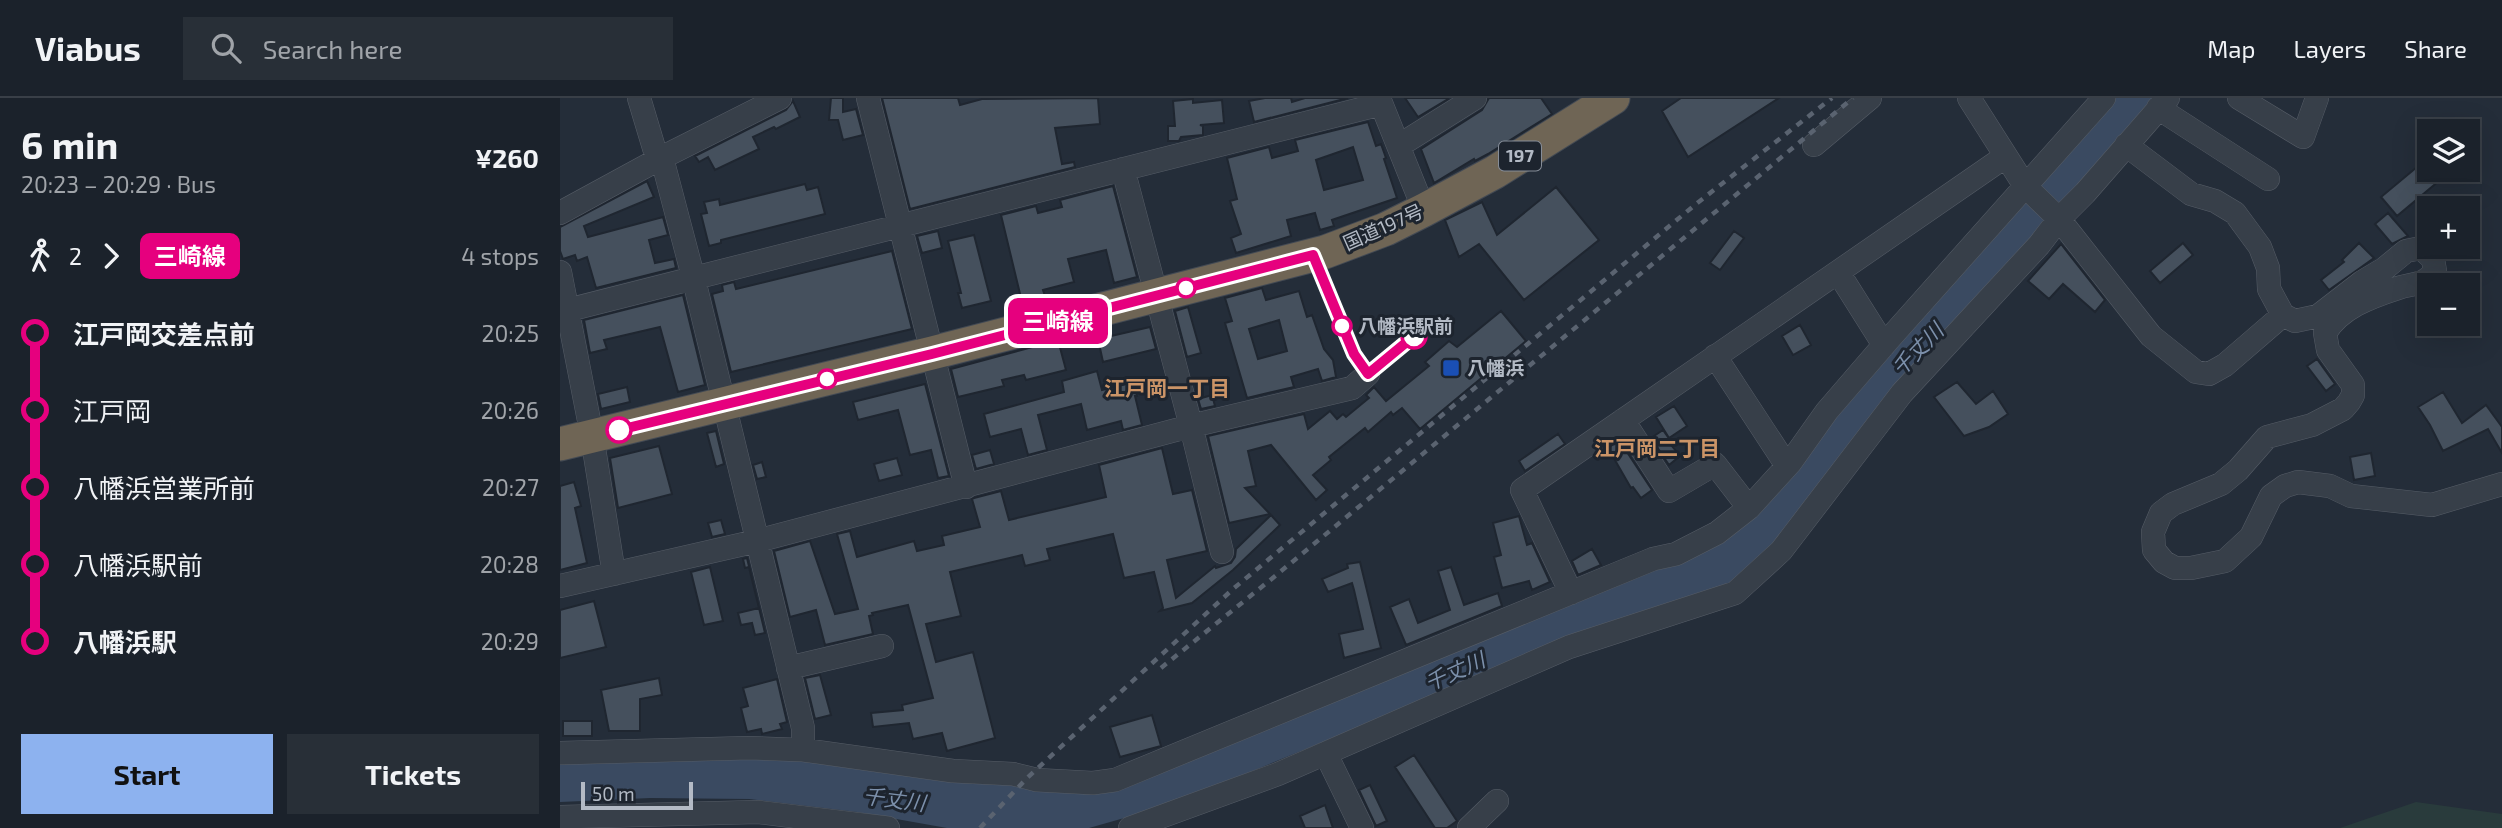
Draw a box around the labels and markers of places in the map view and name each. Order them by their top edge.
unlabelled marker [1176,278,1196,298]
place label: 八幡浜駅前 [1358,314,1453,337]
marker: 八幡浜駅前 [1332,316,1352,336]
unlabelled marker [1401,323,1427,349]
place label: 八幡浜 [1467,356,1524,379]
marker: 八幡浜 [1441,358,1461,378]
unlabelled marker [817,369,837,389]
unlabelled marker [606,417,632,443]

